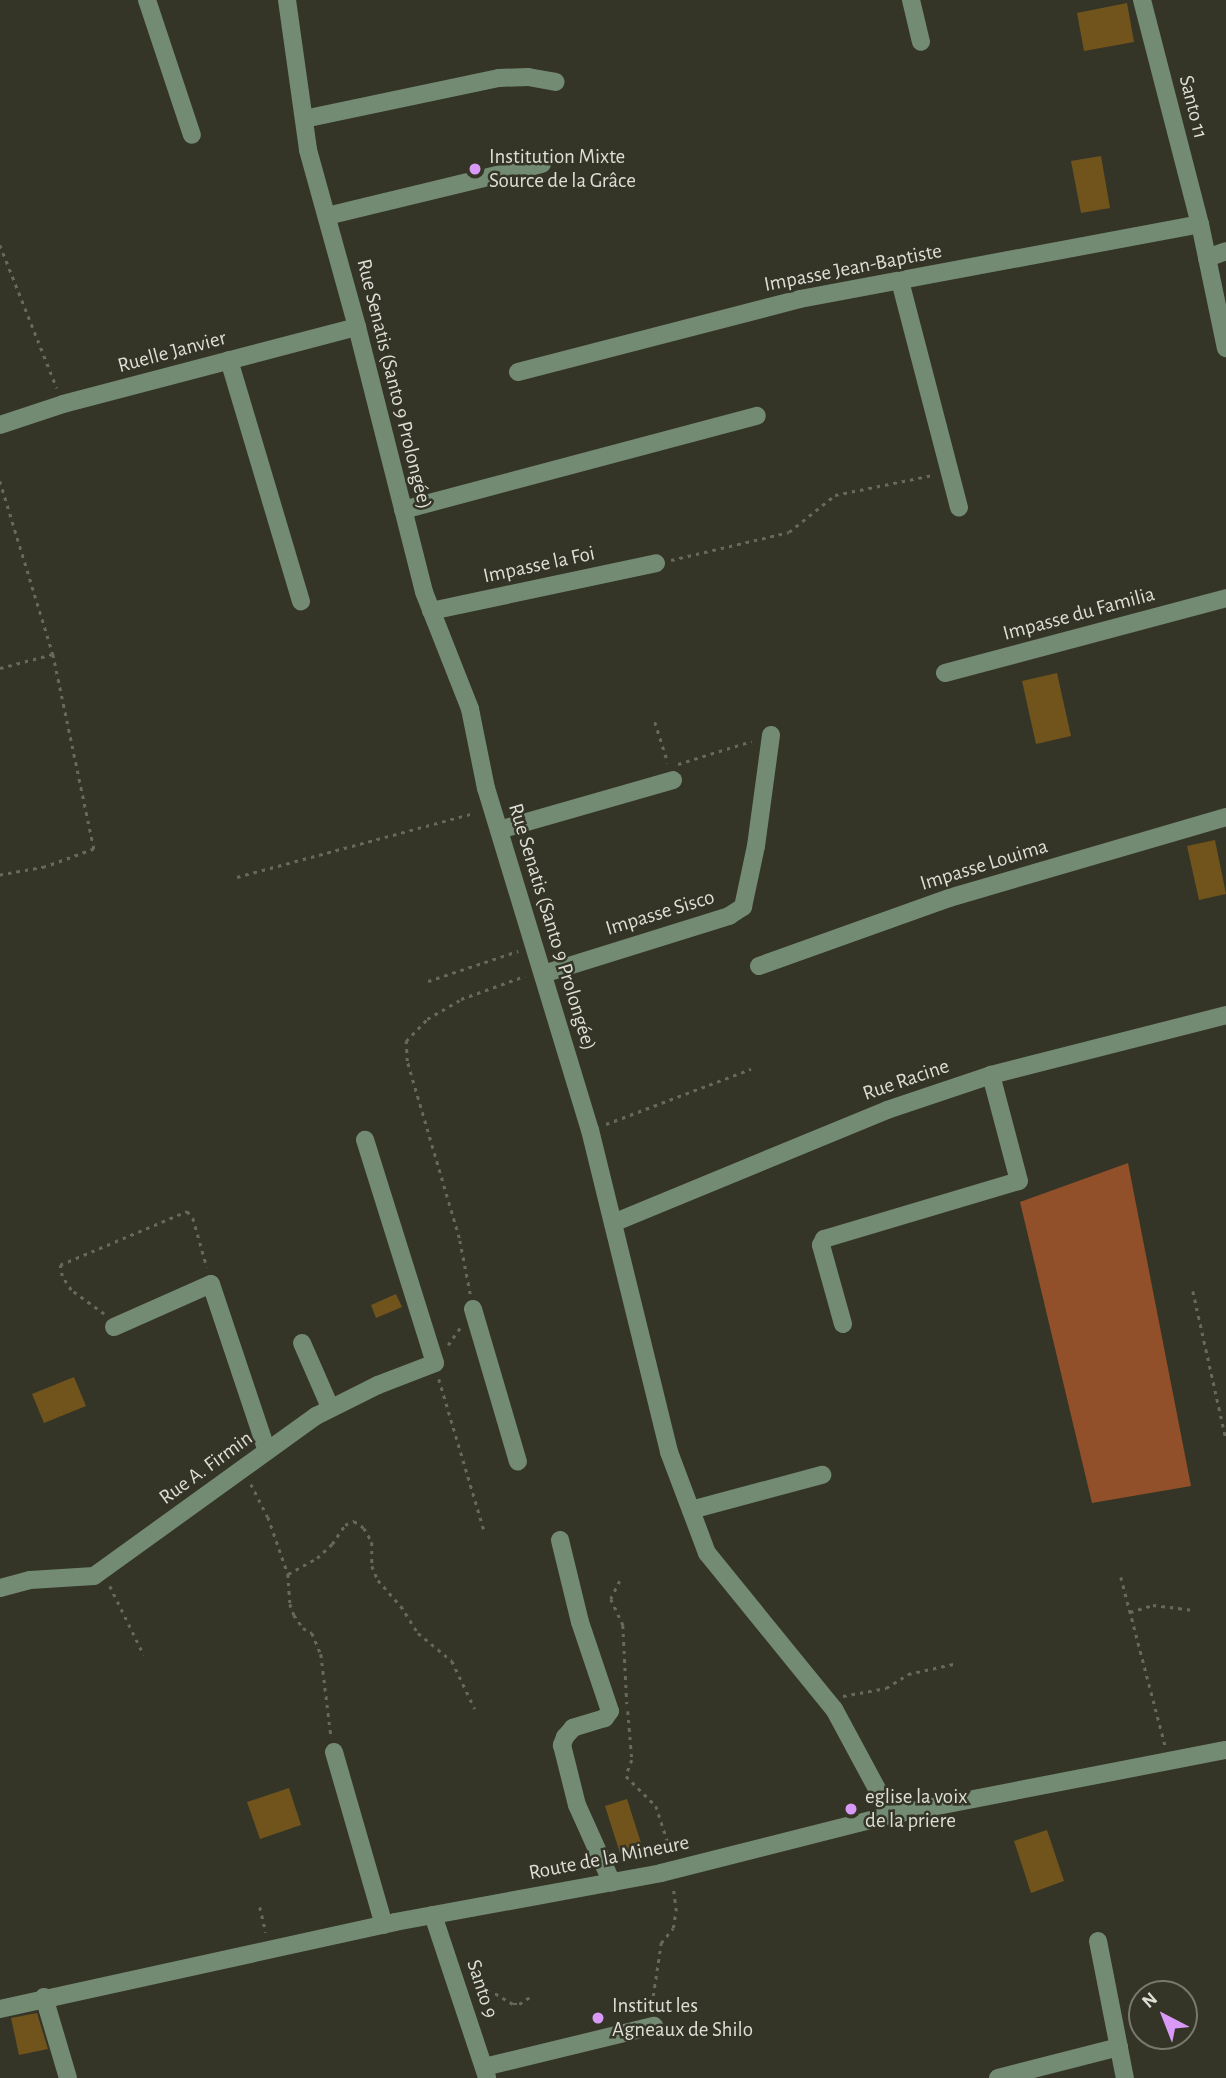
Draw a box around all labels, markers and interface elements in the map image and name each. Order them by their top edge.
street label: Santo 11 [1173,73,1213,141]
place label: Institution Mixte Source de la Grâce [489,144,636,194]
marker: Institution Mixte Source de la Grâce [467,161,483,177]
street label: Impasse Jean-Baptiste [762,238,944,298]
street label: Rue Senatis (Santo 9 Prolongée) [351,256,437,512]
street label: Ruelle Janvier [115,325,229,379]
street label: Impasse la Foi [481,541,597,589]
street label: Impasse du Familia [1000,582,1158,646]
street label: Rue Senatis (Santo 9 Prolongée) [502,800,602,1054]
street label: Impasse Louima [917,834,1051,896]
street label: Impasse Sisco [603,885,717,941]
street label: Rue Racine [860,1053,952,1107]
street label: Rue A. Firmin [154,1426,258,1510]
place label: eglise la voix de la priere [865,1784,967,1834]
marker: eglise la voix de la priere [843,1801,859,1817]
street label: Route de la Mineure [527,1830,691,1886]
street label: Santo 9 [461,1957,503,2021]
north arrow [1128,1980,1198,2050]
text: N [1139,1989,1161,2012]
place label: Institut les Agneaux de Shilo [612,1993,753,2043]
marker: Institut les Agneaux de Shilo [590,2010,606,2026]

